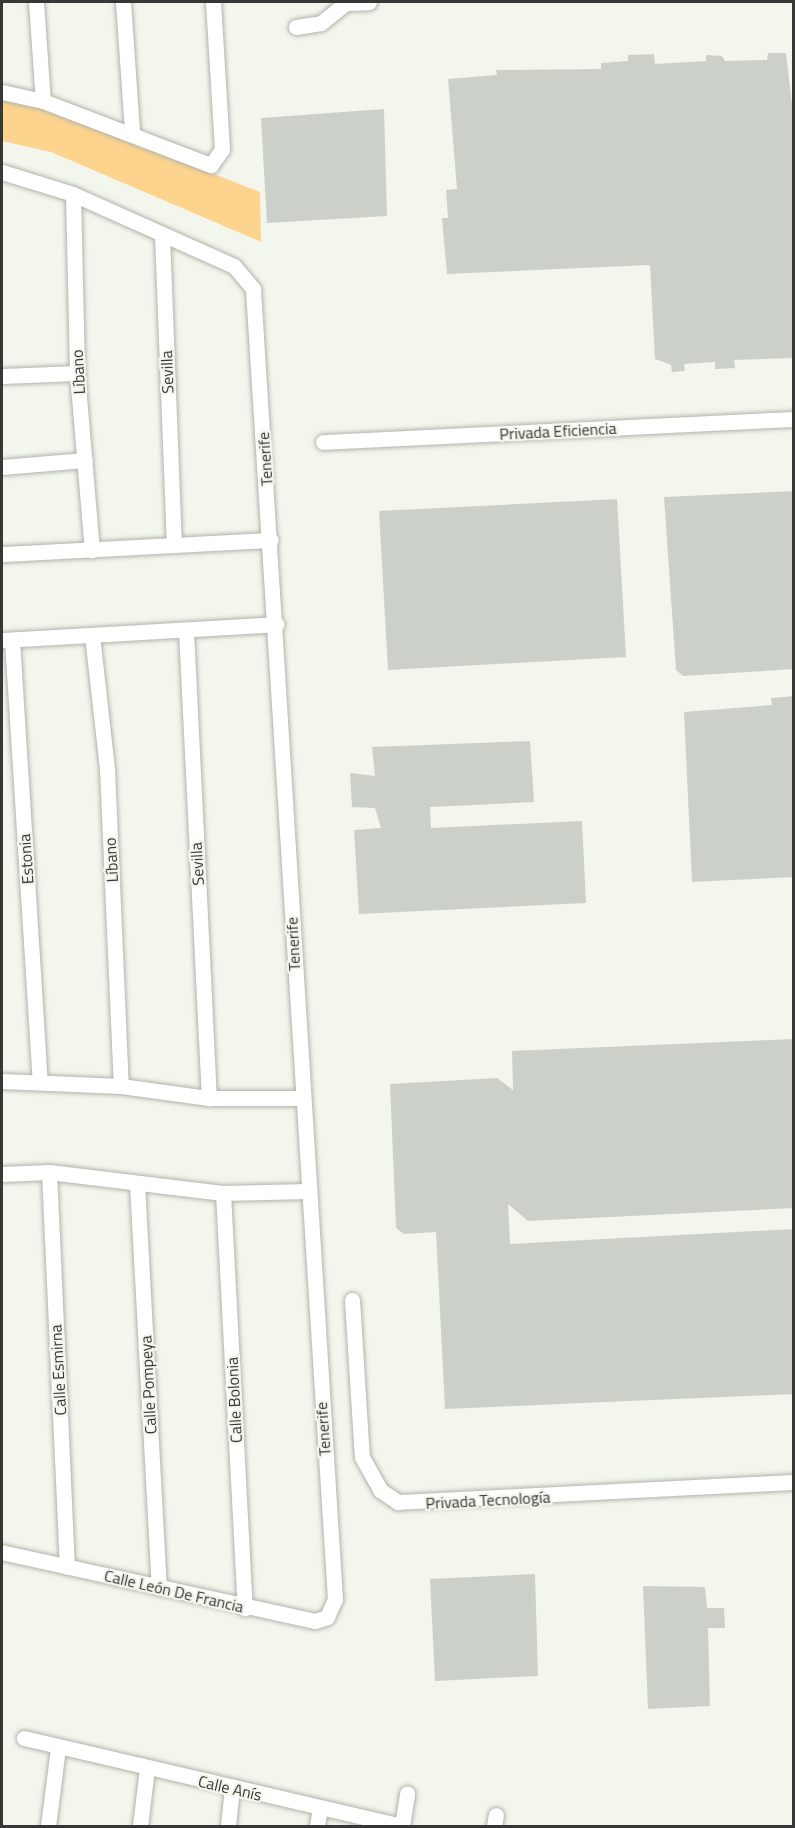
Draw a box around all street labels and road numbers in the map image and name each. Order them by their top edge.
street label: Líbano [67,349,89,395]
street label: Sevilla [157,350,177,394]
street label: Privada Eficiencia [499,418,617,444]
street label: Tenerife [254,431,276,487]
street label: Estonia [15,833,37,885]
street label: Líbano [100,837,122,883]
street label: Sevilla [186,842,208,886]
street label: Tenerife [282,917,304,971]
street label: Calle Esmirna [46,1324,70,1416]
street label: Calle Pompeya [136,1335,160,1435]
street label: Calle Bolonia [222,1356,246,1444]
street label: Tenerife [312,1401,334,1457]
street label: Privada Tecnología [425,1487,551,1513]
street label: Calle León De Francia [102,1566,246,1616]
street label: Calle Anís [196,1771,264,1805]

